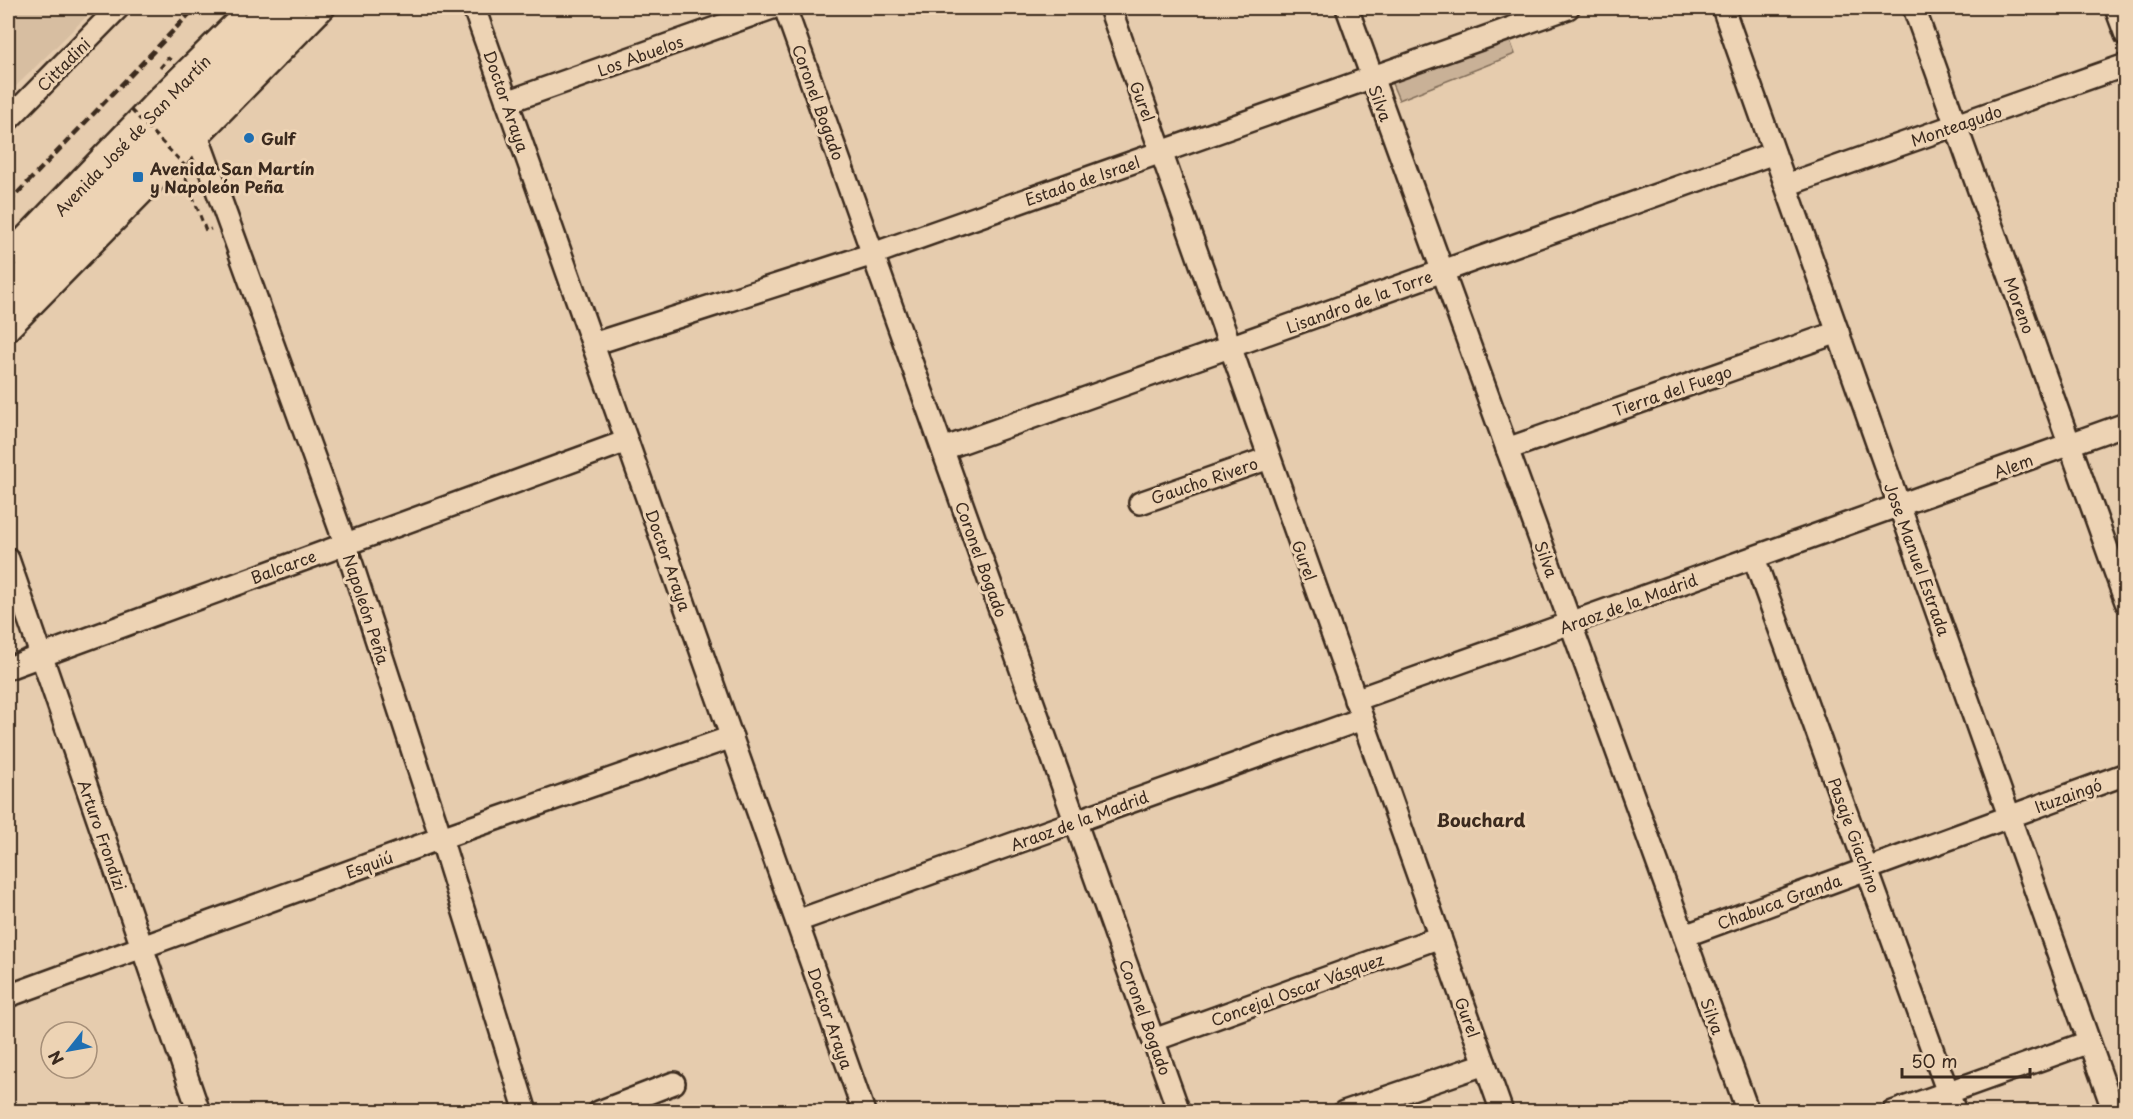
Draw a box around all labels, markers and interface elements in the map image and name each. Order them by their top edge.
street label: Los Abuelos [594,28,686,82]
street label: Cittadini [31,32,95,96]
street label: Coronel Bogado [787,41,851,163]
street label: Doctor Araya [478,47,536,155]
street label: Avenida José de San Martín [48,49,216,221]
street label: Gurel [1125,77,1161,125]
street label: Silva [1363,81,1399,125]
street label: Monteagudo [1907,98,2005,152]
place label: Gulf [261,126,297,150]
marker: Gulf [242,131,256,145]
street label: Estado de Israel [1021,149,1143,211]
place label: Avenida San Martín y Napoleón Peña [149,156,315,198]
marker: Avenida San Martín y Napoleón Peña [131,170,145,184]
street label: Lisandro de la Torre [1283,263,1435,339]
street label: Moreno [1999,273,2041,337]
street label: Tierra del Fuego [1609,358,1735,422]
street label: Alem [1990,447,2036,483]
street label: Gaucho Rivero [1147,450,1261,510]
street label: Jose Manuel Estrada [1879,479,1957,639]
street label: Coronel Bogado [950,498,1014,620]
street label: Doctor Araya [640,506,698,614]
street label: Gurel [1287,536,1323,584]
street label: Silva [1529,537,1565,581]
street label: Balcarce [247,543,319,589]
street label: Napoleón Peña [338,551,396,667]
street label: Araoz de la Madrid [1556,567,1701,639]
street label: Ituzaingó [2031,772,2105,818]
street label: Pasaje Giachino [1823,774,1887,896]
street label: Arturo Frondizi [73,776,133,894]
street label: Araoz de la Madrid [1007,784,1152,856]
district label: Bouchard [1437,806,1526,833]
street label: Esquiú [342,844,396,884]
street label: Chabuca Granda [1713,867,1845,935]
street label: Concejal Oscar Vásquez [1207,946,1387,1031]
street label: Coronel Bogado [1114,956,1178,1078]
street label: Doctor Araya [802,964,860,1072]
street label: Gurel [1450,993,1486,1041]
street label: Silva [1695,994,1731,1038]
north arrow [39,1020,99,1080]
scale bar [1902,1041,2030,1079]
text: N [42,1047,69,1070]
text: 50 m [1911,1047,1958,1074]

